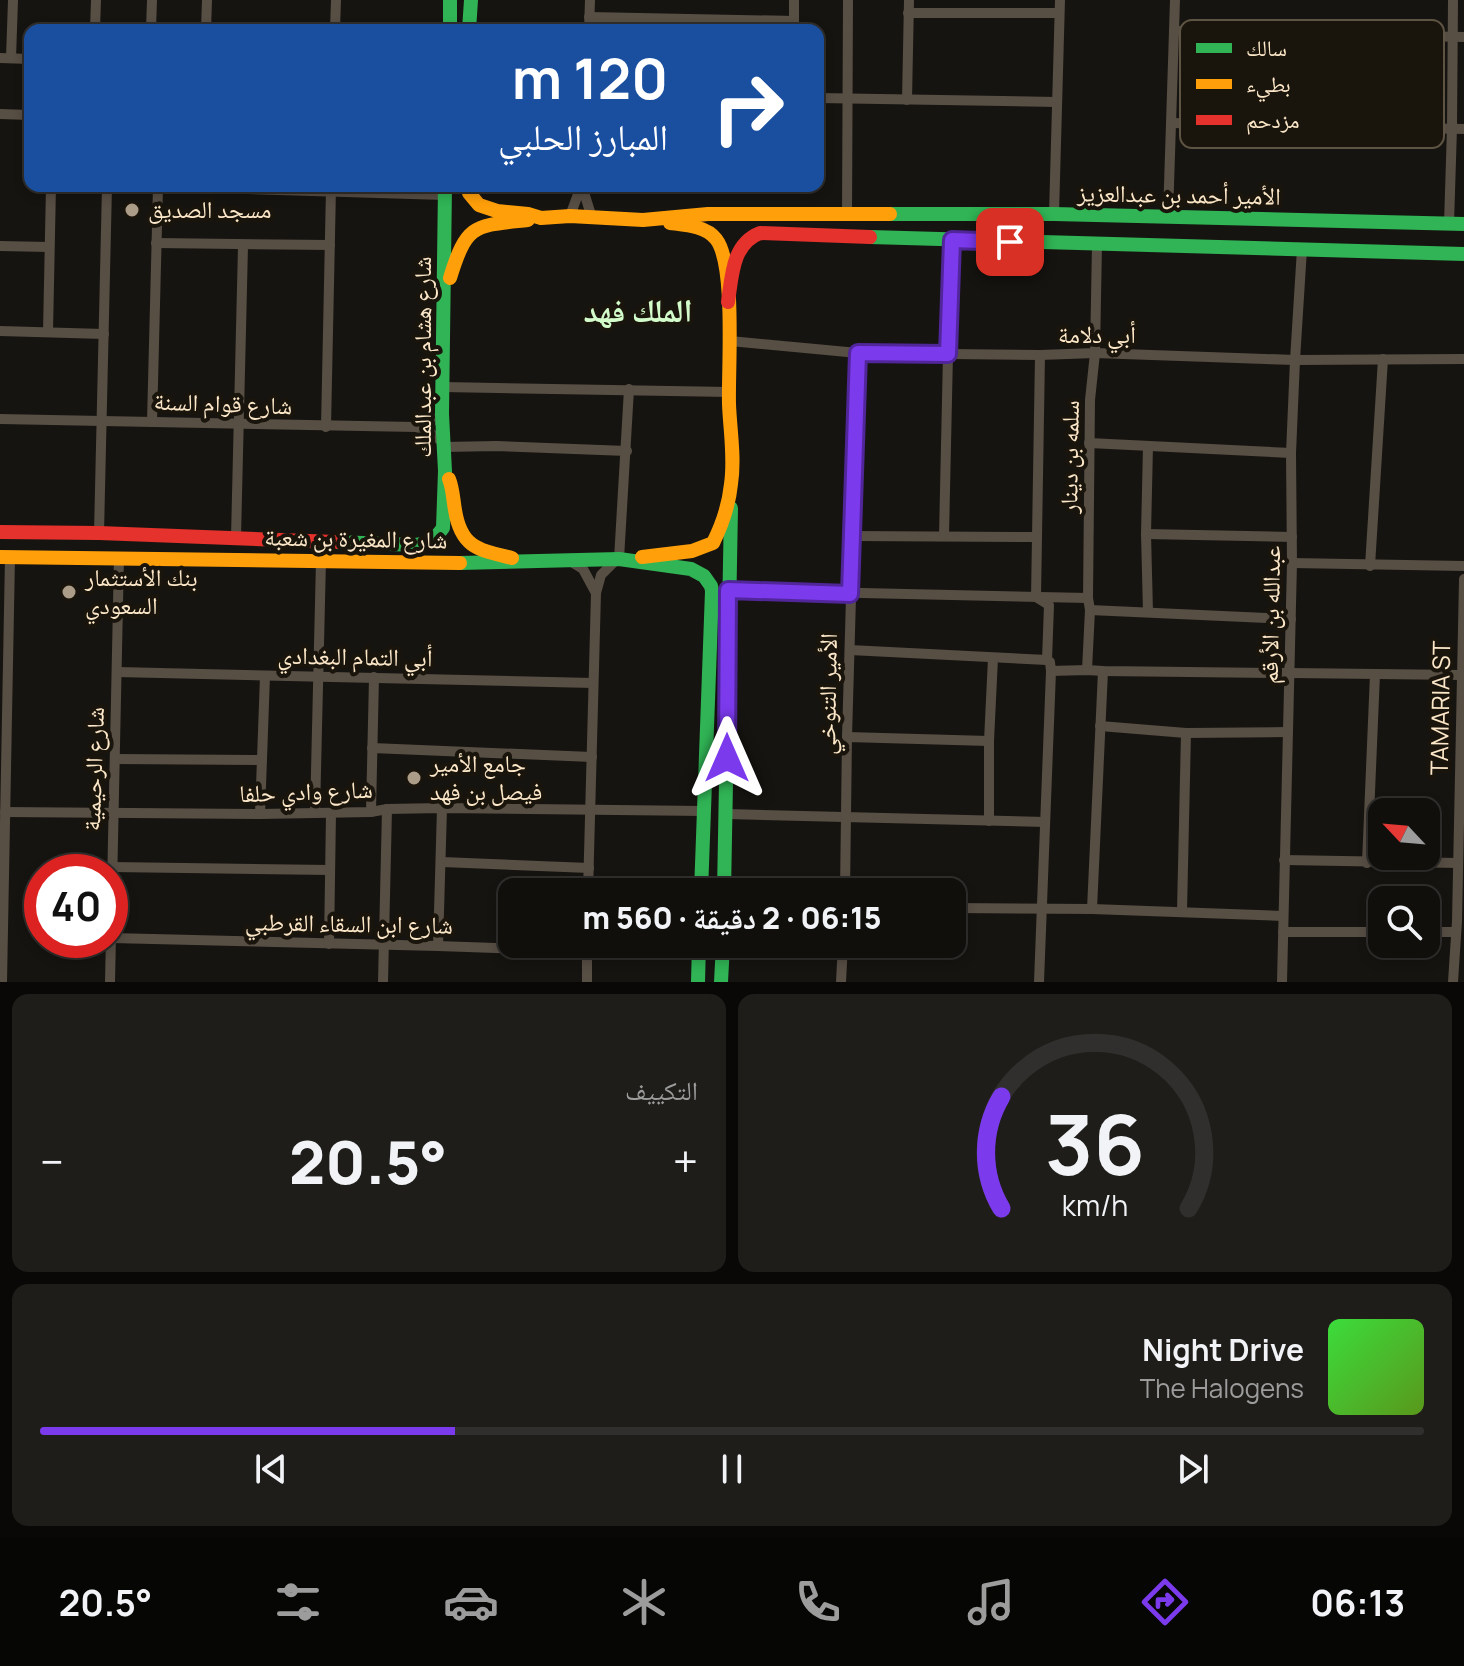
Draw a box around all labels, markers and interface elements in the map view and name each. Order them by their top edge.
legend [1180,20,1444,148]
text: سالك [1246,33,1287,63]
text: 120 m [512,39,668,116]
icon: right [696,56,800,160]
text: بطيء [1246,69,1291,102]
text: مزدحم [1246,105,1300,135]
text: المبارز الحلبي [498,112,668,161]
street label: الأمير أحمد بن عبدالعزيز [1076,175,1281,212]
place label: مسجد الصديق [148,192,272,225]
marker: مسجد الصديق [123,201,141,219]
pin [976,208,1044,276]
icon: arrive [988,220,1032,264]
street label: شارع هشام بن عبدالملك [405,256,439,458]
district label: الملك فهد [583,288,693,332]
street label: أبي دلامة [1058,317,1136,354]
street label: شارع قوام السنة [153,384,293,422]
street label: سلمه بن دينار [1051,400,1086,515]
street label: شارع المغيرة بن شعبة [264,519,448,556]
street label: عبدالله بن الأرقم [1252,545,1288,684]
place label: بنك الأستثمار السعودي [84,560,198,625]
marker: بنك الأستثمار السعودي [60,583,78,601]
street label: الأمير التنوخي [809,633,848,755]
street label: أبي التمام البغدادي [277,638,433,677]
street label: TAMARIA ST [1422,640,1457,775]
street label: شارع الرحيمية [74,706,111,832]
position arrow [685,716,769,800]
place label: جامع الأمير فيصل بن فهد [429,746,542,807]
marker: جامع الأمير فيصل بن فهد [405,769,423,787]
street label: شارع وادي حلفا [239,772,373,813]
north arrow [1368,798,1440,870]
map controls [1368,798,1440,958]
speed limit sign: 40 [24,854,128,958]
button: search [1368,886,1440,958]
text: 06:15 · 2 دقيقة · 560 m [583,897,881,938]
street label: شارع ابن السقاء القرطبي [245,904,453,945]
text: التكييف [625,1072,698,1108]
text: 36 [1045,1086,1145,1200]
text: 20.5° [289,1120,447,1202]
text: − [40,1131,64,1191]
text: + [673,1131,698,1191]
text: km/h [1062,1186,1128,1225]
text: Night Drive [1142,1329,1304,1370]
text: The Halogens [1140,1370,1304,1406]
icon: previous [249,1447,293,1491]
icon: pause [710,1447,754,1491]
icon: next [1171,1447,1215,1491]
icon: filters [270,1574,326,1630]
icon: car [443,1574,499,1630]
icon: climate [616,1574,672,1630]
icon: phone [790,1574,846,1630]
icon: music [963,1574,1019,1630]
icon: directions [1137,1574,1193,1630]
text: 20.5° [59,1578,152,1627]
text: 06:13 [1310,1578,1405,1627]

